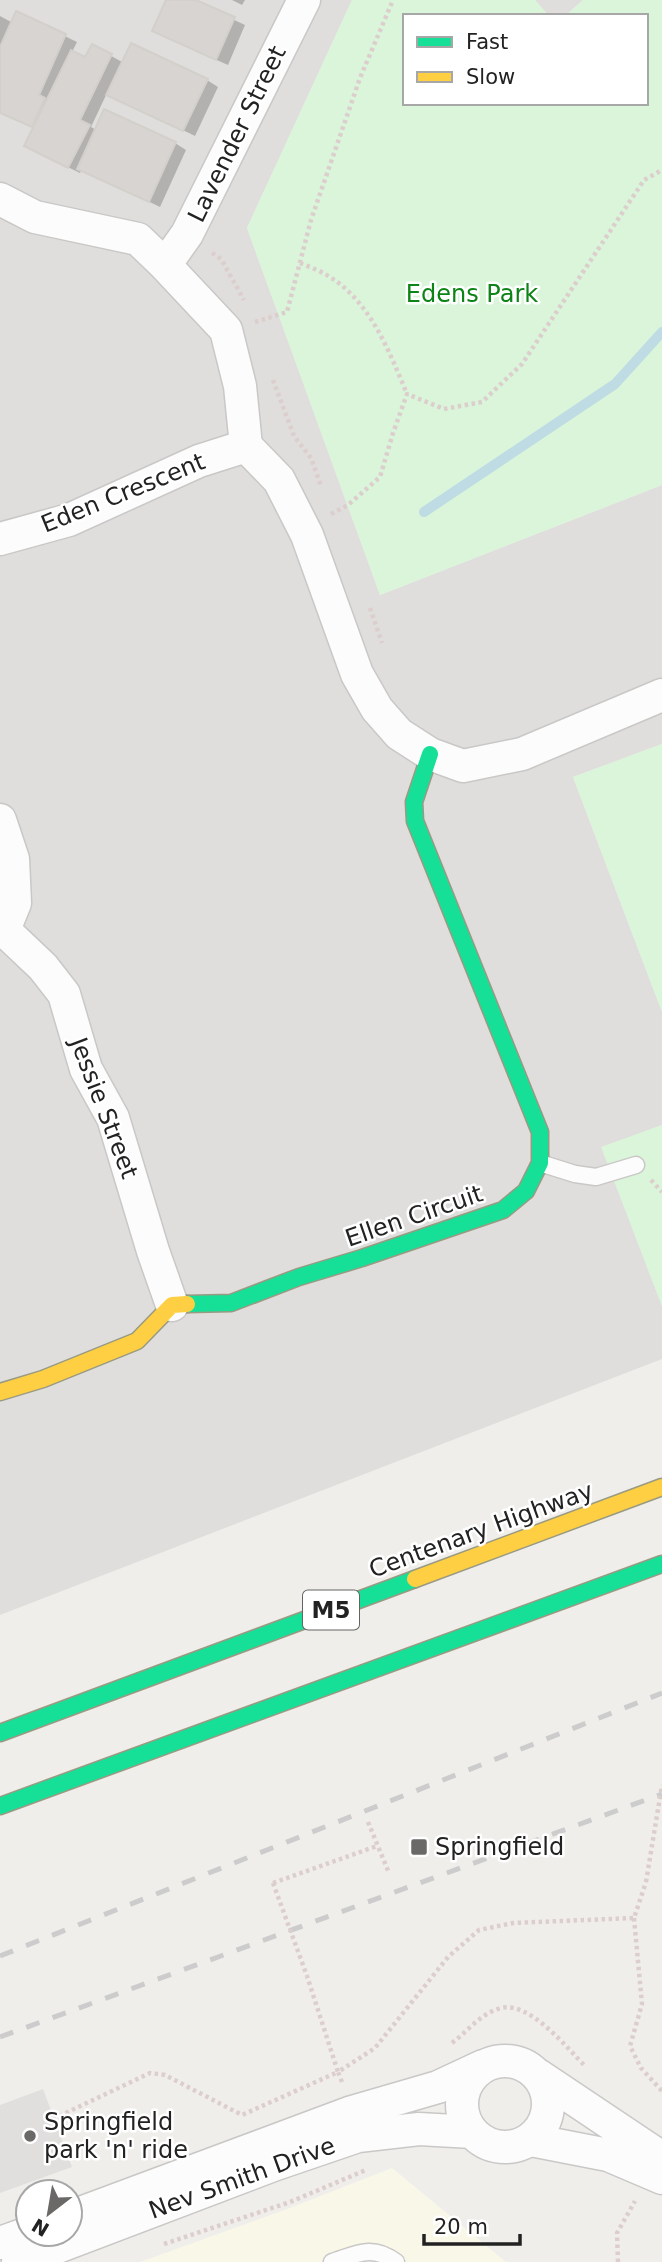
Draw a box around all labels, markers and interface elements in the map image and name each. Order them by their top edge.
legend [403,14,648,105]
text: Fast [466,30,508,54]
street label: Lavender Street [182,41,292,227]
text: Slow [466,65,515,89]
park label: Edens Park [406,280,538,308]
street label: Eden Crescent [37,447,209,539]
street label: Jessie Street [64,1032,144,1182]
street label: Ellen Circuit [342,1179,486,1253]
street label: Centenary Highway [365,1476,597,1584]
road number: M5 [303,1590,359,1630]
place label: Springfield [435,1833,564,1861]
marker: Springfield [409,1837,429,1857]
place label: Springfield park 'n' ride [44,2108,188,2164]
marker: Springfield park 'n' ride [22,2128,38,2144]
street label: Nev Smith Drive [145,2131,339,2225]
north arrow [14,2178,84,2248]
scale bar [424,2202,520,2246]
text: N [28,2214,53,2241]
text: 20 m [434,2215,488,2239]

